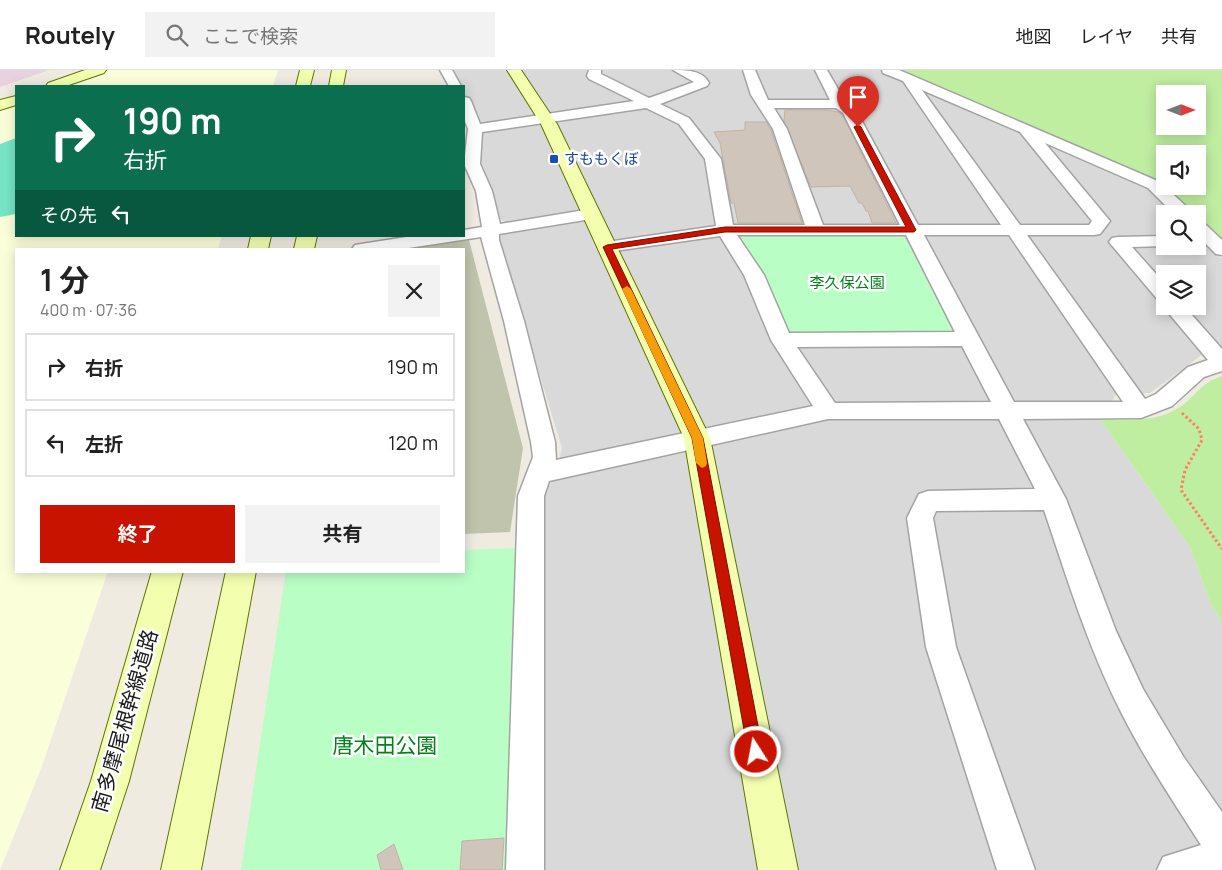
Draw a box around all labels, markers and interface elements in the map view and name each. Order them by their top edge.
search box [145,12,495,57]
text: Routely [25,18,115,51]
icon: search [163,21,191,49]
text: ここで検索 [203,23,298,49]
text: 地図 [1016,24,1052,48]
text: レイヤ [1080,24,1133,48]
text: 共有 [1161,24,1197,48]
pin [837,76,879,127]
icon: arrive [844,83,872,111]
north arrow [1156,85,1206,135]
map controls [1156,85,1206,315]
text: 190 m [123,97,222,145]
icon: right [40,105,105,170]
text: 右折 [123,145,167,175]
button: sound [1156,145,1206,195]
place label: すももくぼ [564,148,639,169]
marker: すももくぼ [548,153,560,165]
icon: left [107,200,135,228]
text: その先 [40,202,97,228]
button: search [1156,205,1206,255]
text: 1 分 [40,259,89,300]
button: close [388,265,440,317]
button: layers [1156,265,1206,315]
park label: 李久保公園 [809,272,885,293]
text: 400 m · 07:36 [40,299,137,321]
icon: right [42,353,70,381]
text: 190 m [387,354,438,380]
text: 右折 [85,355,123,381]
icon: left [42,429,70,457]
text: 120 m [388,430,438,456]
text: 左折 [85,431,123,457]
button: 終了 [40,505,235,563]
button: 共有 [245,505,440,563]
street label: 南多摩尾根幹線道路 [85,626,164,815]
position arrow [729,725,781,777]
park label: 唐木田公園 [333,731,438,759]

